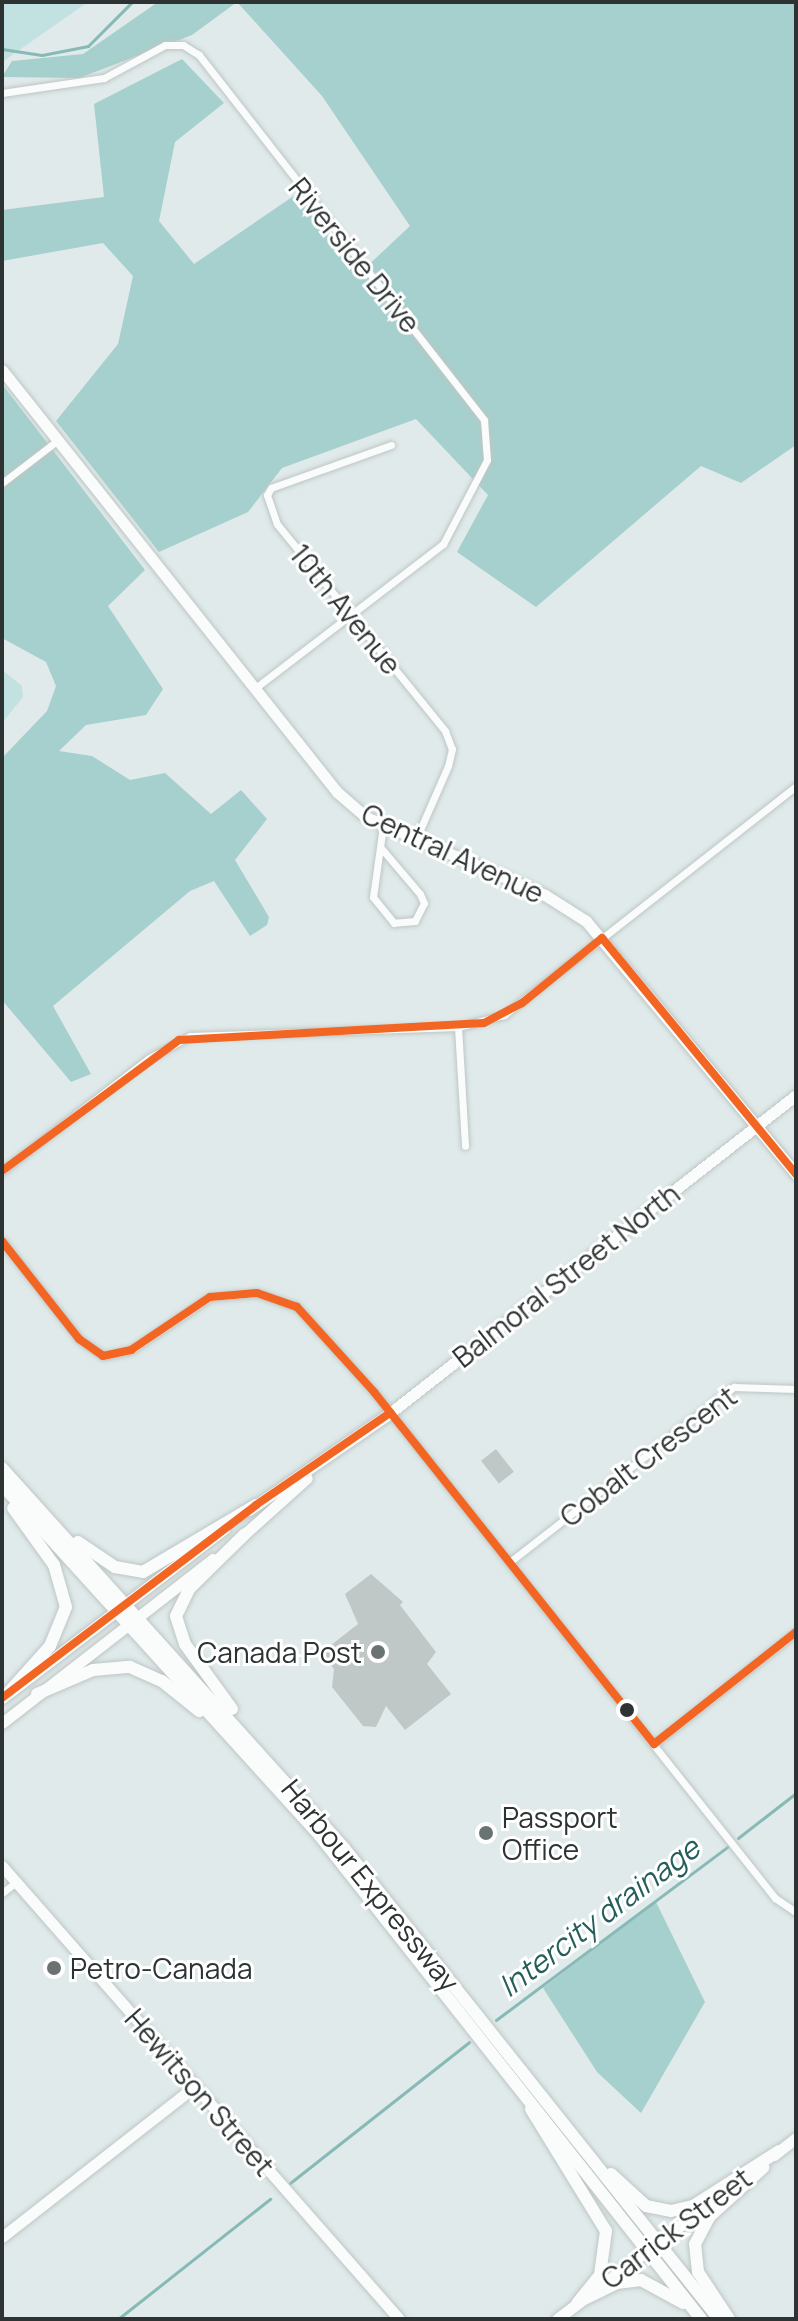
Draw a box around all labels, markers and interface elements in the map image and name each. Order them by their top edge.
street label: Riverside Drive [282,171,428,339]
street label: 10th Avenue [283,537,409,681]
street label: Central Avenue [357,796,549,910]
street label: Balmoral Street North [446,1176,686,1374]
street label: Cobalt Crescent [553,1379,743,1533]
place label: Canada Post [197,1635,362,1669]
marker: Canada Post [369,1643,387,1661]
unlabelled marker [619,1702,635,1718]
street label: Harbour Expressway [275,1772,467,1998]
place label: Passport Office [502,1800,618,1866]
marker: Passport Office [477,1824,495,1842]
water label: Intercity drainage [491,1830,707,2004]
place label: Petro-Canada [70,1951,252,1985]
marker: Petro-Canada [45,1959,63,1977]
street label: Hewitson Street [118,2002,282,2182]
street label: Carrick Street [594,2161,758,2295]

